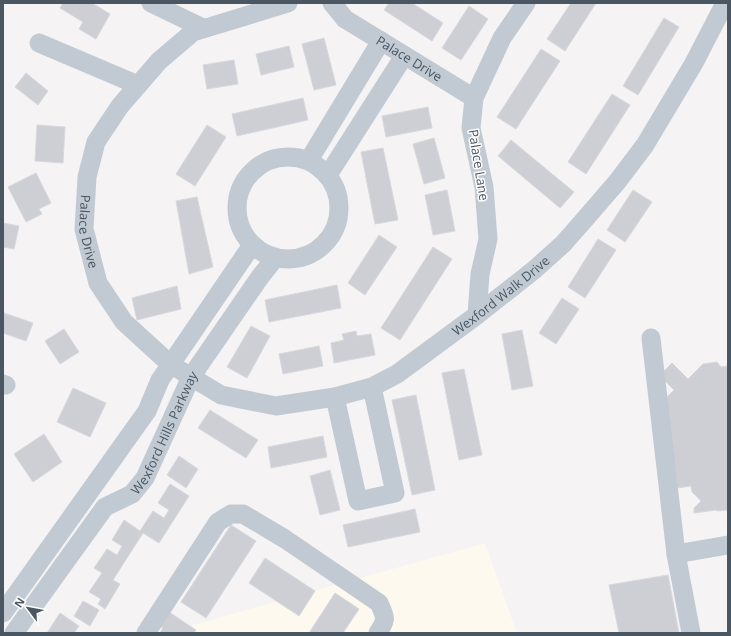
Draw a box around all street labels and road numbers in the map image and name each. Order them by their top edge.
street label: Palace Drive [373,31,446,85]
street label: Palace Lane [464,128,494,202]
street label: Palace Drive [75,194,103,270]
street label: Wexford Walk Drive [448,251,553,340]
street label: Wexford Hills Parkway [126,367,202,498]

